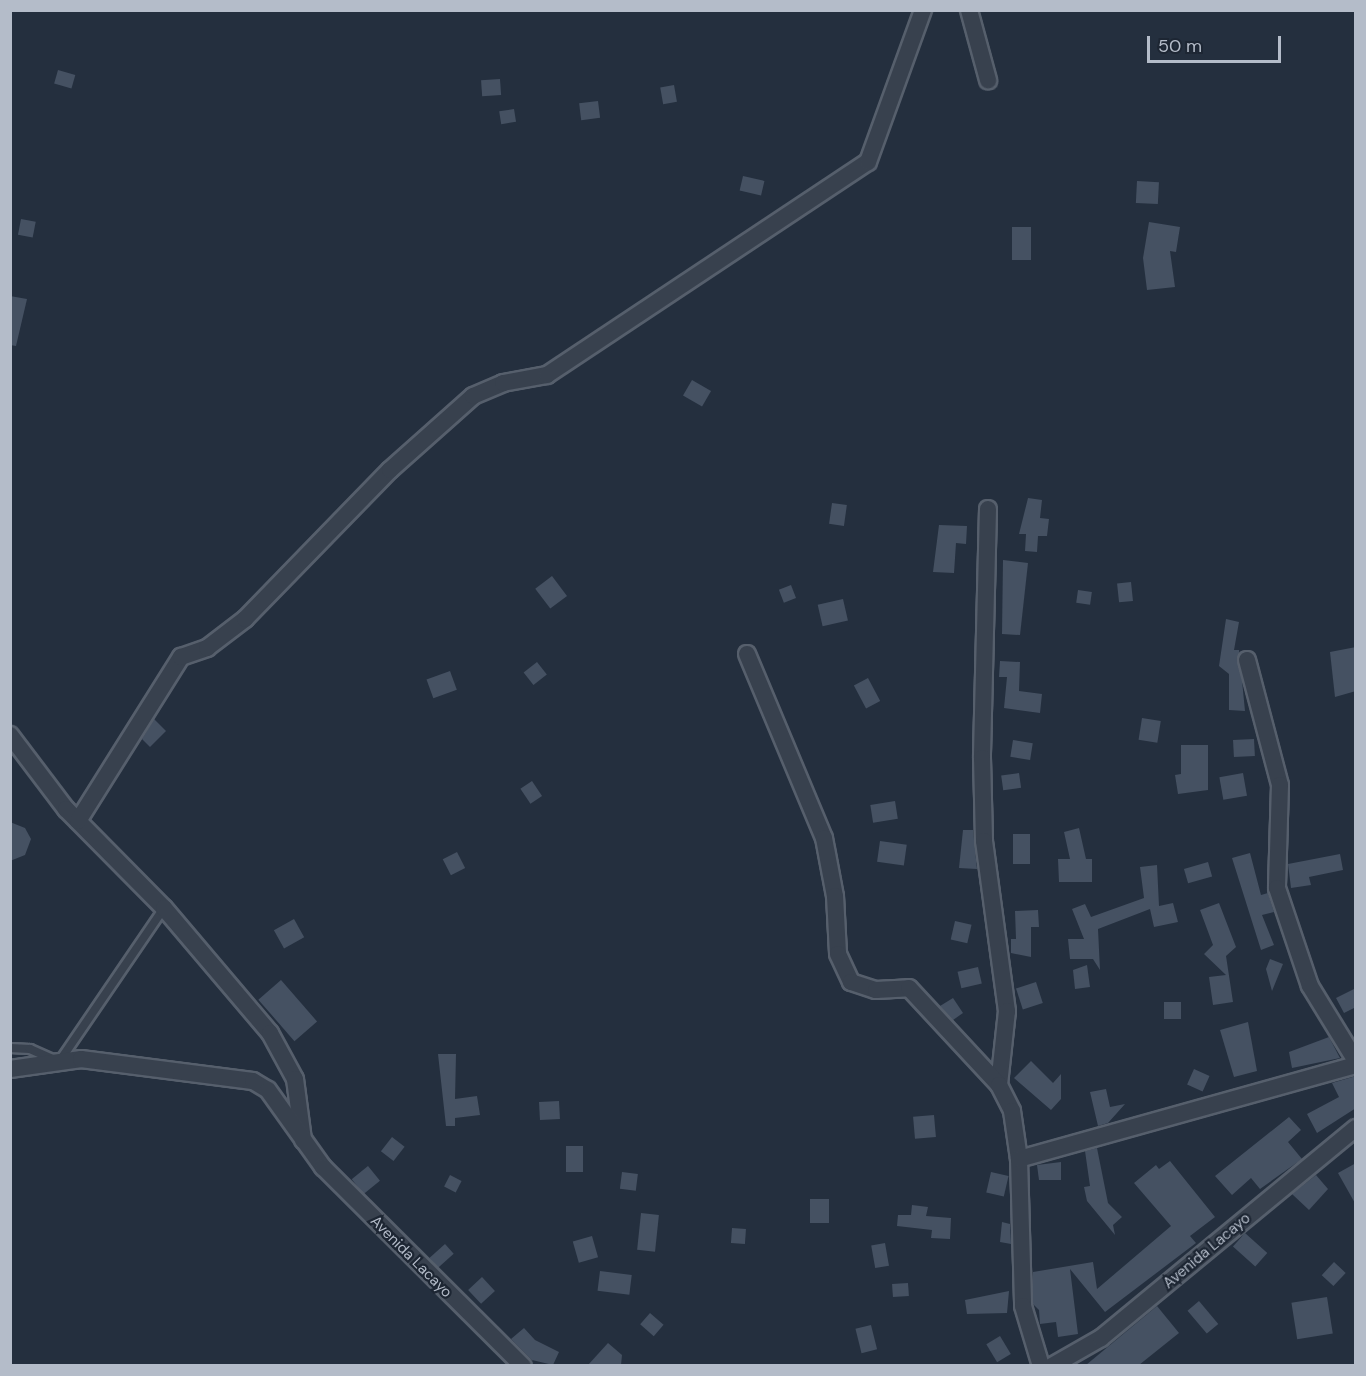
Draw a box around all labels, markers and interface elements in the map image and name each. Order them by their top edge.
scale bar [1150,24,1284,62]
text: 50 m [1158,34,1202,58]
street label: Avenida Lacayo [1160,1209,1254,1293]
street label: Avenida Lacayo [366,1212,456,1302]

